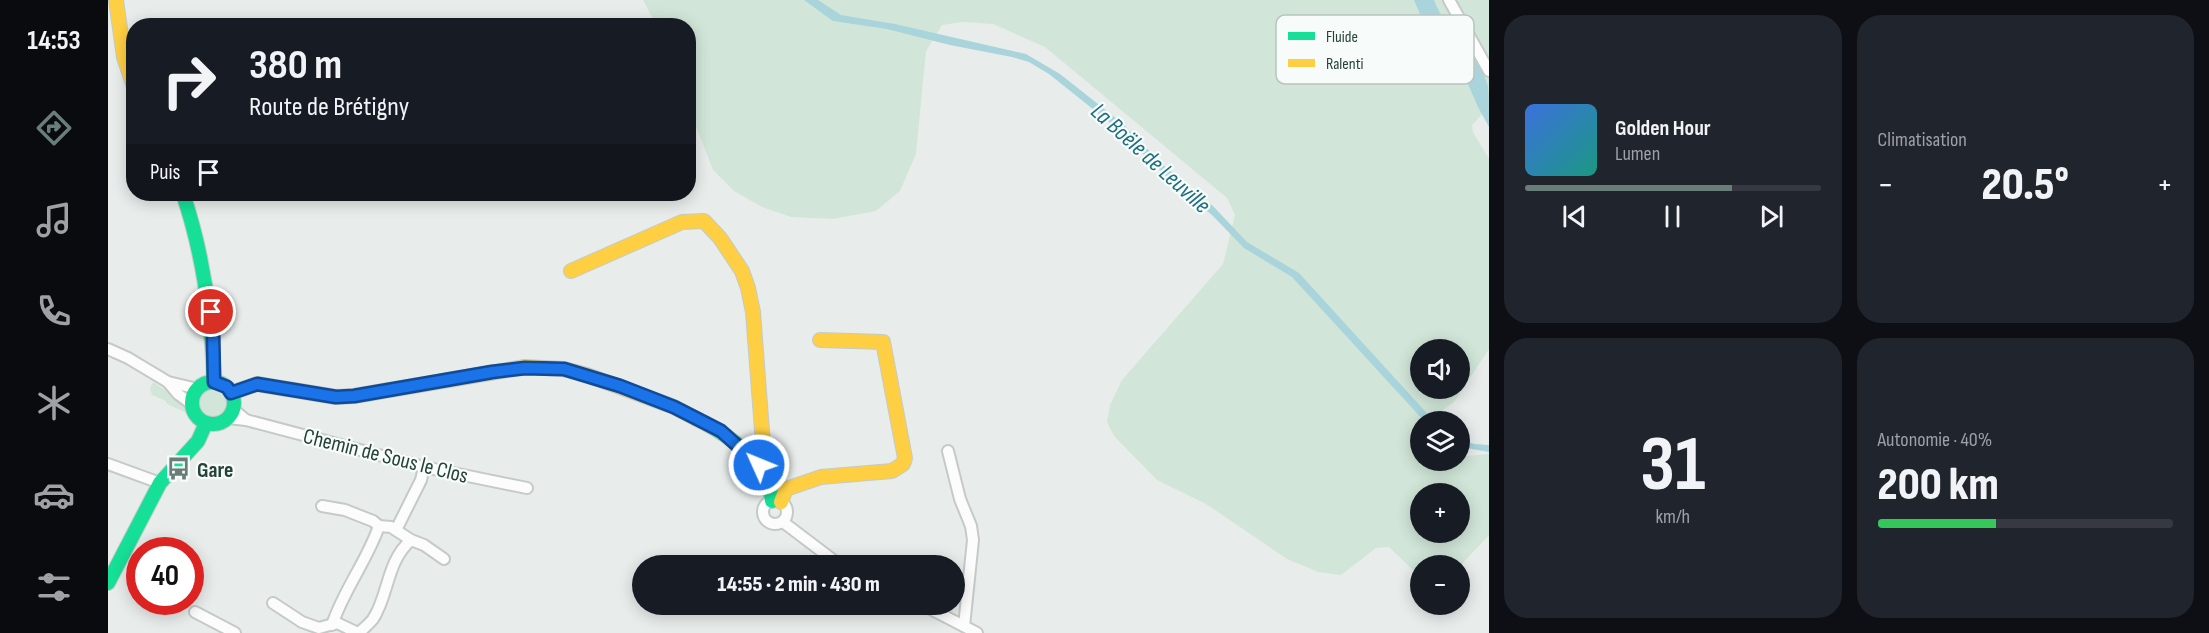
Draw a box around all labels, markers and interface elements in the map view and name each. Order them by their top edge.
legend [1276,15,1474,84]
text: 14:53 [27,25,81,57]
text: Fluide [1326,28,1358,47]
text: 380 m [249,40,342,91]
icon: right [150,42,228,120]
text: Ralenti [1326,55,1364,74]
text: Route de Brétigny [249,91,409,123]
water label: La Boële de Leuville [1085,97,1217,220]
icon: directions [33,107,75,149]
text: Golden Hour [1615,115,1711,142]
text: Climatisation [1878,128,1967,152]
text: Lumen [1615,142,1660,166]
icon: arrive [192,156,225,189]
text: 20.5° [1982,158,2069,213]
text: Puis [150,159,180,186]
text: − [1878,165,1894,205]
text: + [2157,165,2173,205]
icon: music [33,199,75,241]
icon: previous [1558,200,1591,233]
icon: pause [1656,200,1689,233]
icon: next [1755,200,1788,233]
pin [185,286,236,337]
icon: phone [33,290,75,332]
icon: arrive [194,295,227,328]
map controls [1410,339,1470,615]
button: sound [1410,339,1470,399]
icon: climate [33,382,75,424]
button: layers [1410,411,1470,471]
text: 31 [1640,419,1706,512]
street label: Chemin de Sous le Clos [300,423,471,490]
text: Autonomie · 40% [1878,428,1992,452]
position arrow [727,433,791,497]
bus stop icon: Gare [166,456,192,482]
place label: Gare [197,457,233,484]
text: 200 km [1878,458,1999,513]
icon: car [33,474,75,516]
button: + [1410,483,1470,543]
text: km/h [1655,505,1690,529]
speed limit sign: 40 [126,537,204,615]
button: − [1410,555,1470,615]
icon: filters [33,566,75,608]
text: 14:55 · 2 min · 430 m [717,571,880,598]

